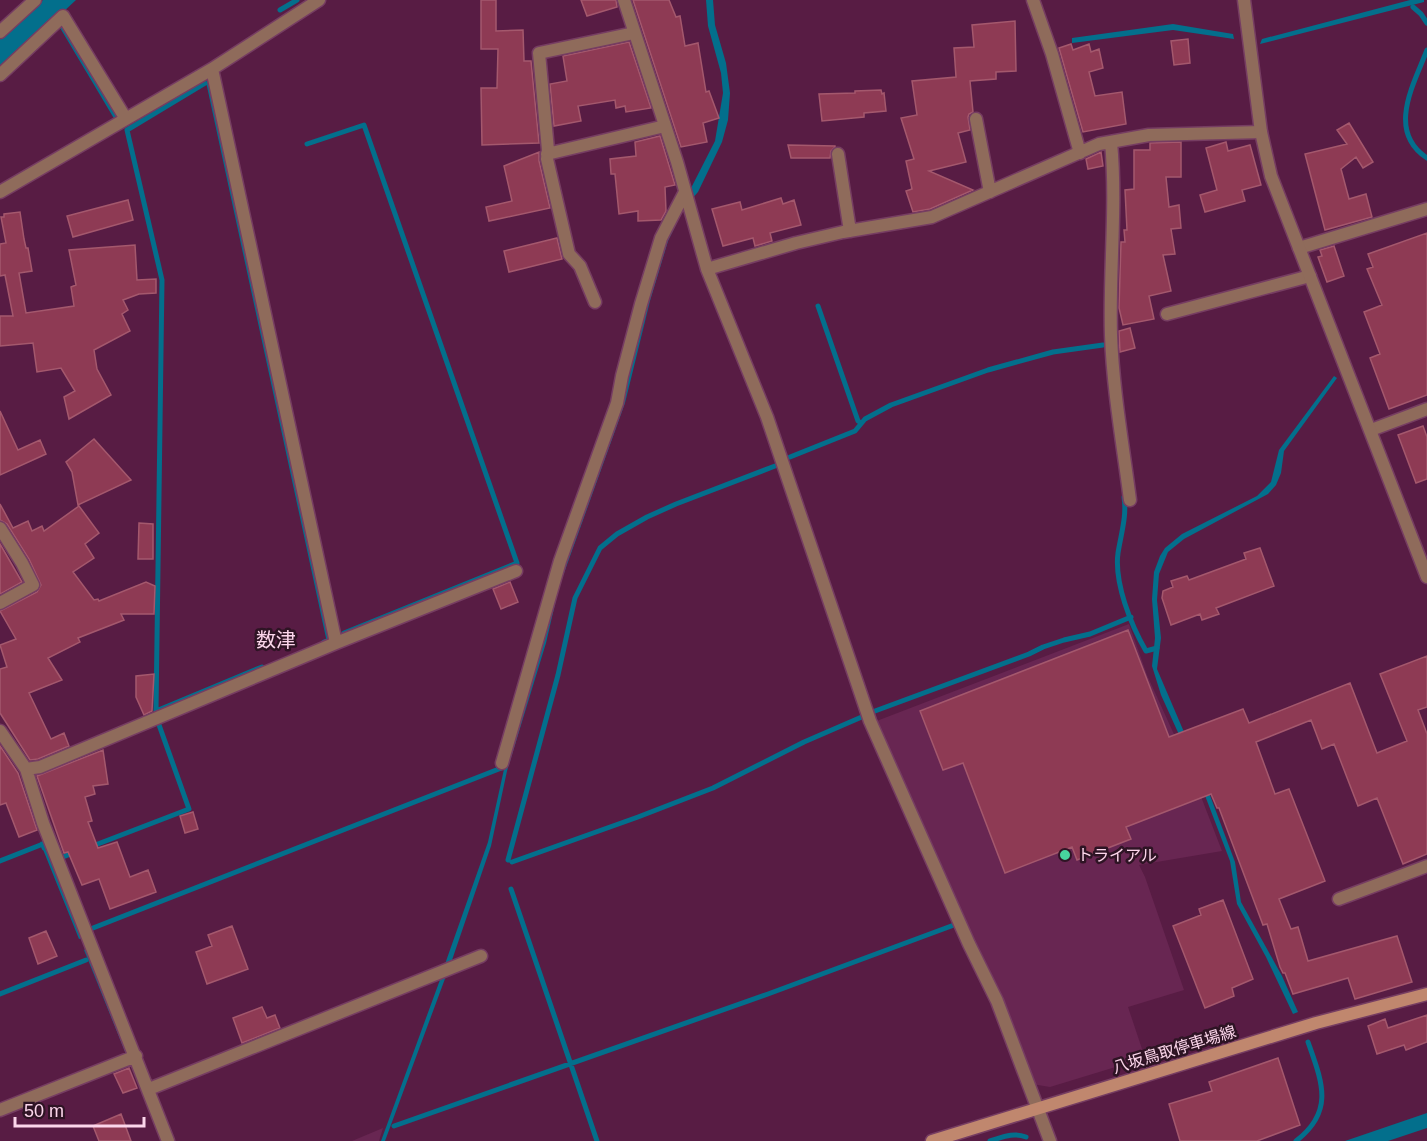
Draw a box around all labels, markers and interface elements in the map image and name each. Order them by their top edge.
district label: 数津 [256,629,296,651]
place label: トライアル [1077,847,1157,864]
marker: トライアル [1058,848,1072,862]
street label: 八坂鳥取停車場線 [1110,1023,1238,1076]
scale bar [15,1090,144,1128]
text: 50 m [24,1101,64,1121]

